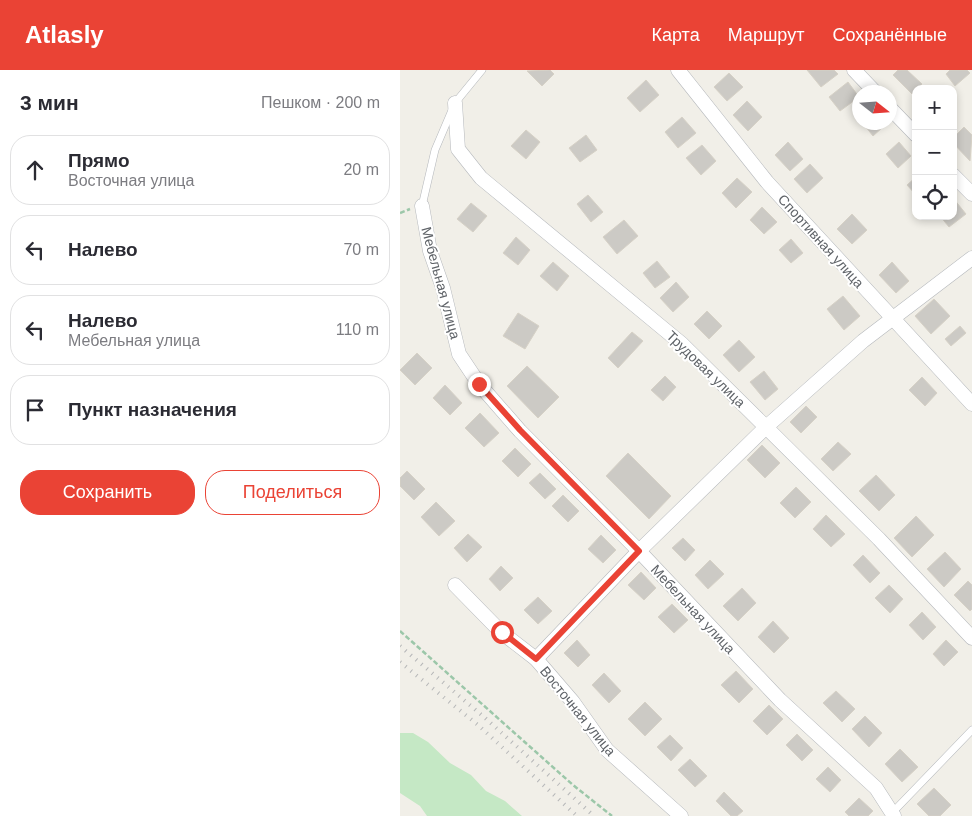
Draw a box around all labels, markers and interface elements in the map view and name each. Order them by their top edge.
text: Atlasly [25,21,104,48]
text: Карта [652,25,700,45]
text: Маршрут [728,25,804,45]
text: Сохранённые [832,25,947,45]
north arrow [852,85,897,130]
map controls [912,85,957,220]
button: + [912,85,957,130]
text: 3 мин [20,91,79,114]
text: Пешком · 200 m [261,94,380,111]
button: − [912,130,957,175]
text: Прямо [68,150,130,171]
icon: ahead [21,156,49,184]
text: 20 m [343,161,379,178]
text: Восточная улица [68,172,194,189]
button: locate [912,175,957,220]
street label: Спортивная улица [775,191,867,291]
street label: Мебельная улица [418,225,464,341]
icon: left [21,236,49,264]
text: Налево [68,239,138,260]
text: 70 m [343,241,379,258]
text: Налево [68,310,138,331]
icon: left [21,316,49,344]
text: 110 m [336,321,379,338]
street label: Трудовая улица [663,327,749,411]
text: Мебельная улица [68,332,200,349]
route end [468,373,491,396]
icon: arrive [21,396,49,424]
text: Пункт назначения [68,399,237,420]
button: Сохранить [20,470,195,515]
button: Поделиться [205,470,380,515]
street label: Мебельная улица [648,561,738,657]
route start [491,621,514,644]
street label: Восточная улица [537,663,619,759]

